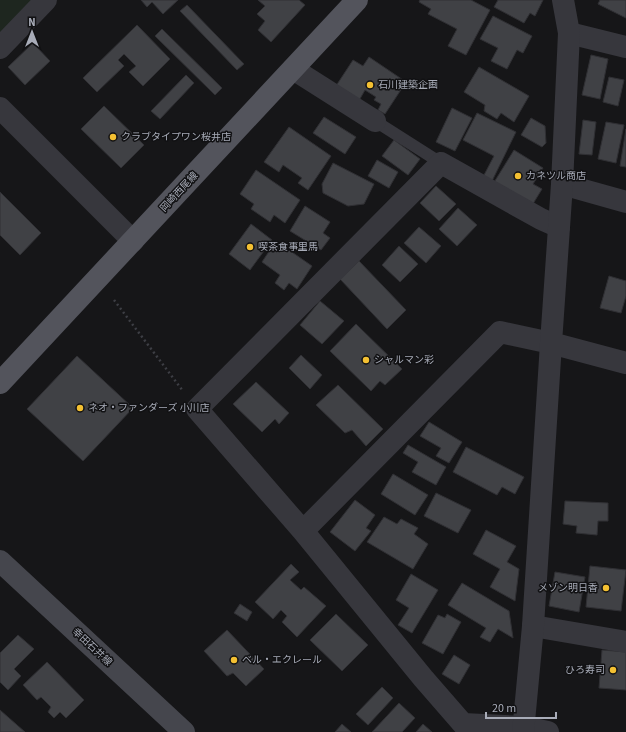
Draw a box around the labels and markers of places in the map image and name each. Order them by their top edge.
place label: 石川建築企画 [378,78,438,92]
marker: 石川建築企画 [365,80,375,90]
place label: クラブタイプワン桜井店 [121,130,231,144]
marker: クラブタイプワン桜井店 [108,132,118,142]
place label: カネツル商店 [526,169,586,183]
marker: カネツル商店 [513,171,523,181]
place label: 喫茶食事里馬 [258,240,318,254]
marker: 喫茶食事里馬 [245,242,255,252]
place label: シャルマン彩 [374,353,434,367]
marker: シャルマン彩 [361,355,371,365]
place label: ネオ・ファンダーズ 小川店 [88,401,210,415]
marker: ネオ・ファンダーズ 小川店 [75,403,85,413]
place label: メゾン明日香 [538,581,598,595]
marker: メゾン明日香 [601,583,611,593]
place label: ベル・エクレール [242,653,322,667]
marker: ベル・エクレール [229,655,239,665]
place label: ひろ寿司 [565,663,605,677]
marker: ひろ寿司 [608,665,618,675]

